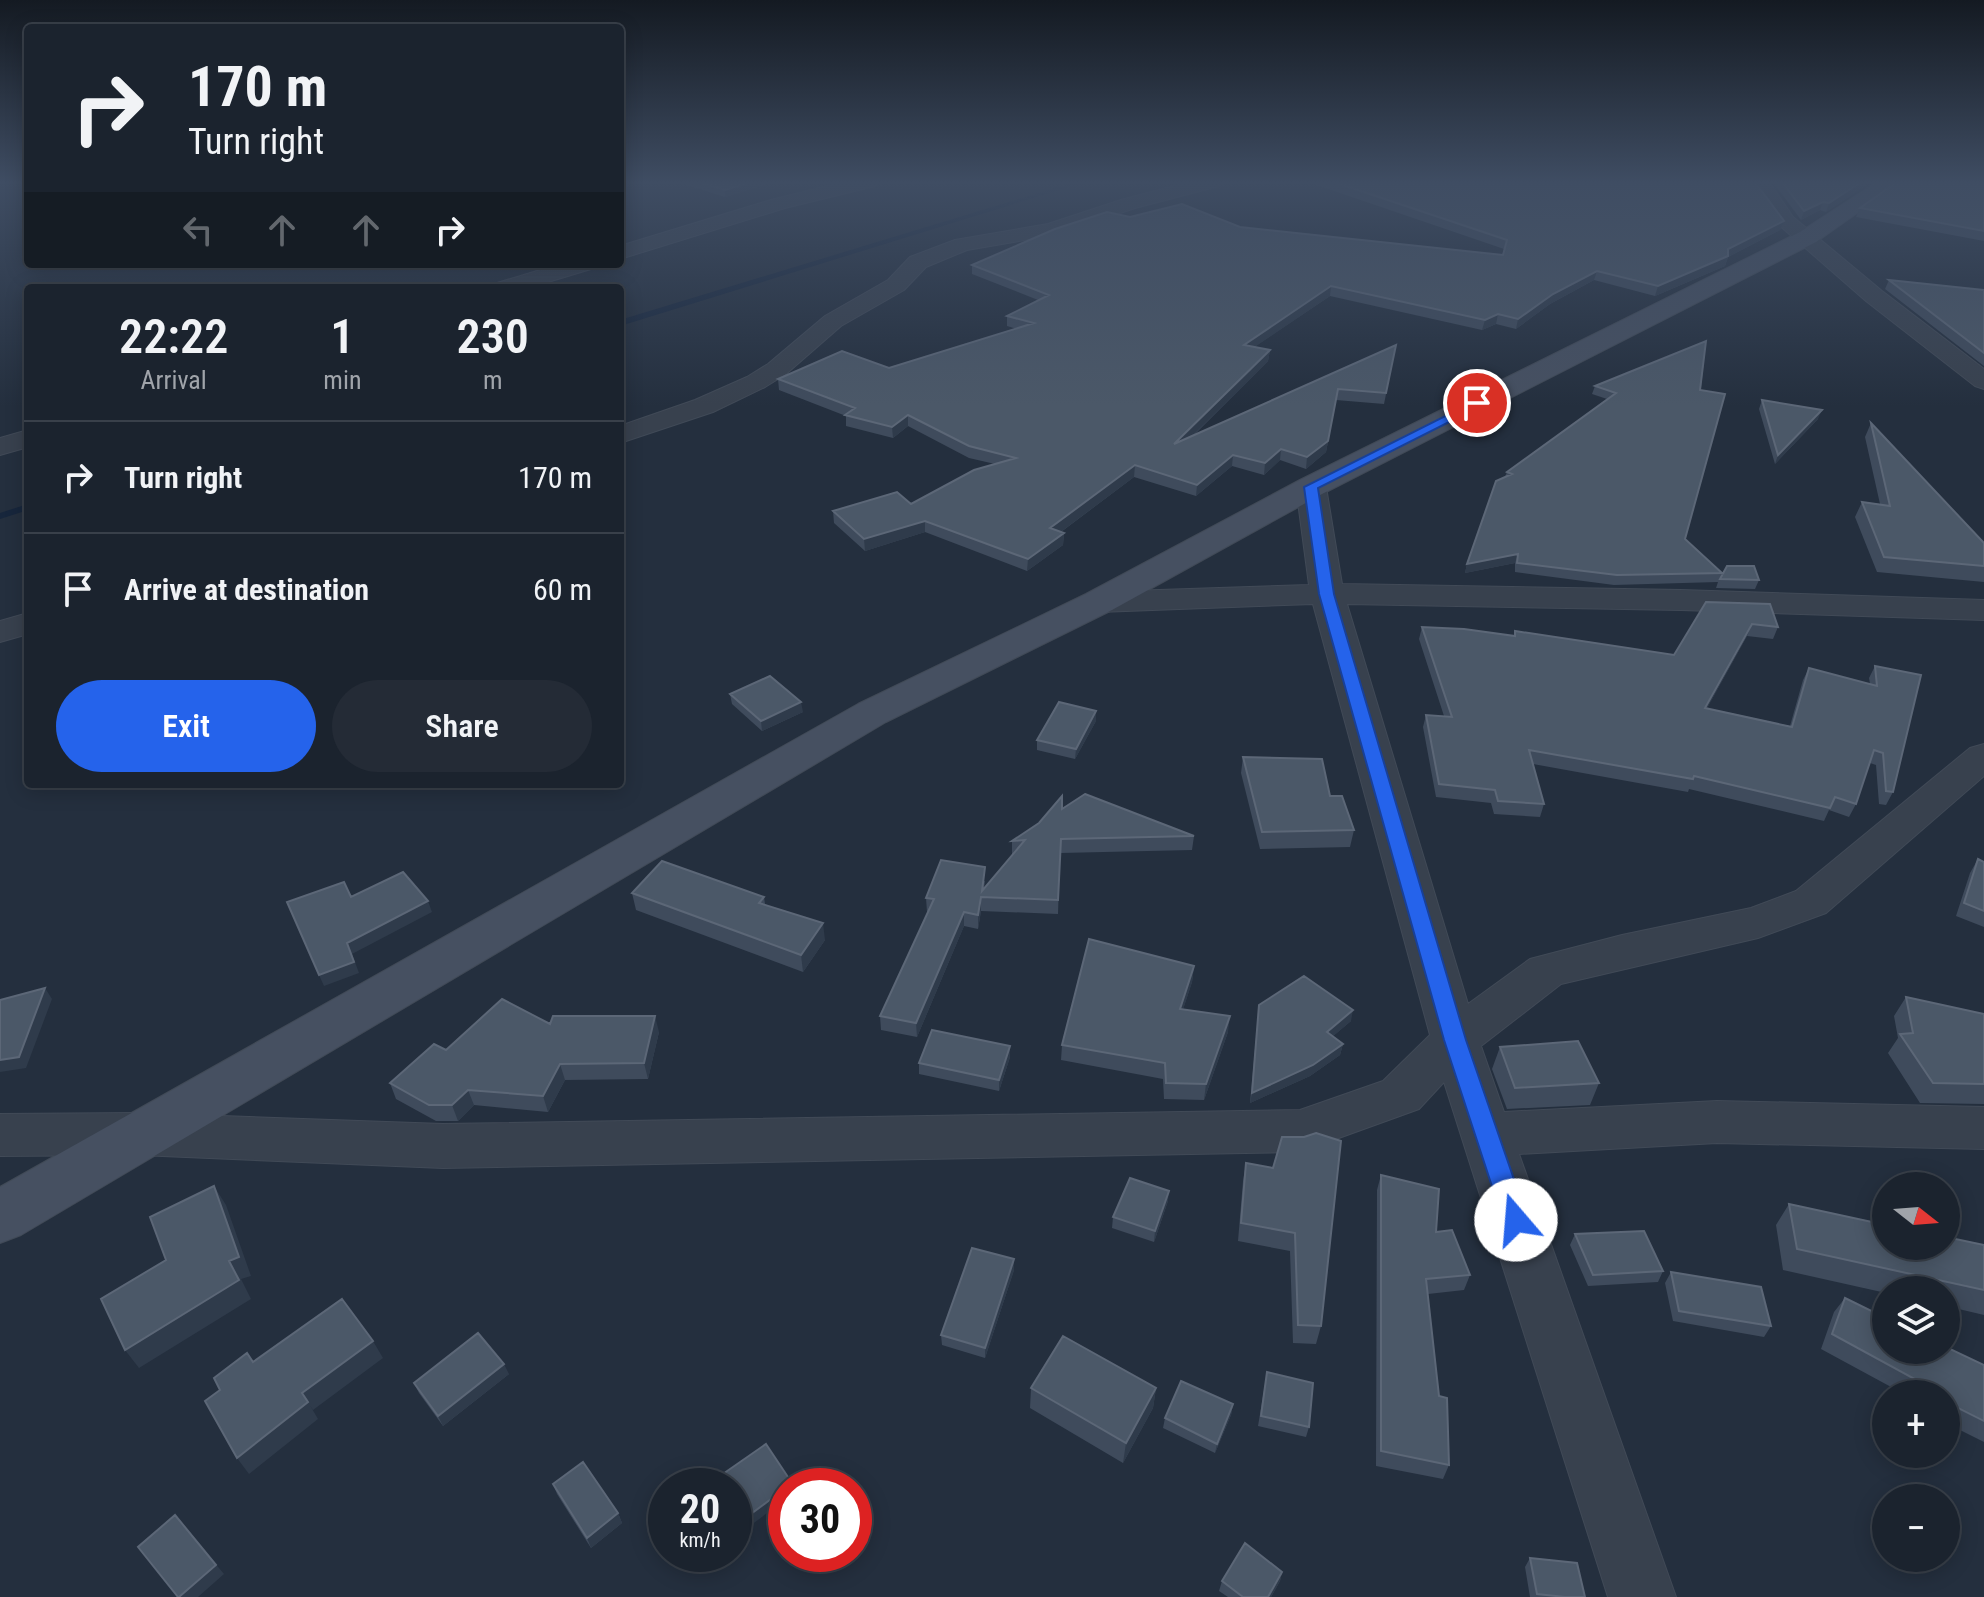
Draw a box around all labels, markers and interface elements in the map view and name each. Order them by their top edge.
text: 170 m [188,54,327,120]
icon: right [56,56,160,160]
text: Turn right [188,121,324,163]
icon: left [176,208,220,252]
icon: ahead [260,208,304,252]
icon: ahead [344,208,388,252]
icon: right [428,208,472,252]
text: 22:22 [119,308,228,365]
text: 1 [330,308,354,365]
text: 230 [457,308,529,365]
text: Arrival [141,365,207,395]
text: min [323,365,361,395]
text: m [483,365,503,395]
pin [1443,369,1511,437]
icon: arrive [1455,381,1499,425]
icon: right [56,455,100,499]
text: Turn right [124,460,242,495]
text: 170 m [518,460,592,495]
icon: arrive [56,567,100,611]
text: Arrive at destination [124,572,369,607]
text: 60 m [533,572,592,607]
button: Exit [56,680,316,772]
button: Share [332,680,592,772]
north arrow [1872,1172,1960,1260]
map controls [1872,1172,1960,1572]
position arrow [1474,1178,1558,1262]
button: layers [1872,1276,1960,1364]
button: + [1872,1380,1960,1468]
speed limit sign: 30 [768,1468,872,1572]
button: − [1872,1484,1960,1572]
text: 20 [680,1486,720,1533]
text: km/h [679,1528,721,1552]

